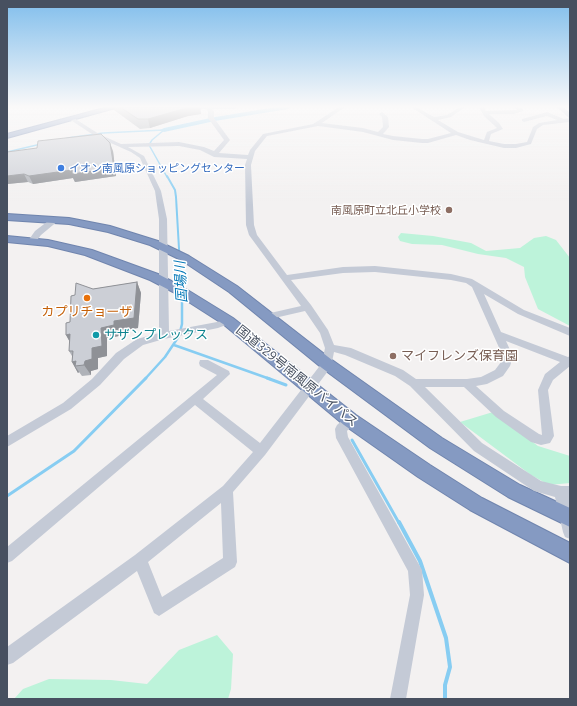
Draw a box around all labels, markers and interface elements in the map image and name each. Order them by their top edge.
place label: イオン南風原ショッピングセンター [69,161,245,175]
marker: イオン南風原ショッピングセンター [56,163,66,173]
place label: 南風原町立北丘小学校 [331,203,441,217]
marker: 南風原町立北丘小学校 [444,205,454,215]
water label: 国場川 [172,261,190,303]
marker: カプリチョーザ [82,293,92,303]
place label: カプリチョーザ [42,304,132,320]
street label: 国道329号南風原バイパス [233,322,361,430]
place label: サザンプレックス [104,327,208,343]
marker: サザンプレックス [91,330,101,340]
place label: マイフレンズ保育園 [401,348,518,364]
marker: マイフレンズ保育園 [388,351,398,361]

